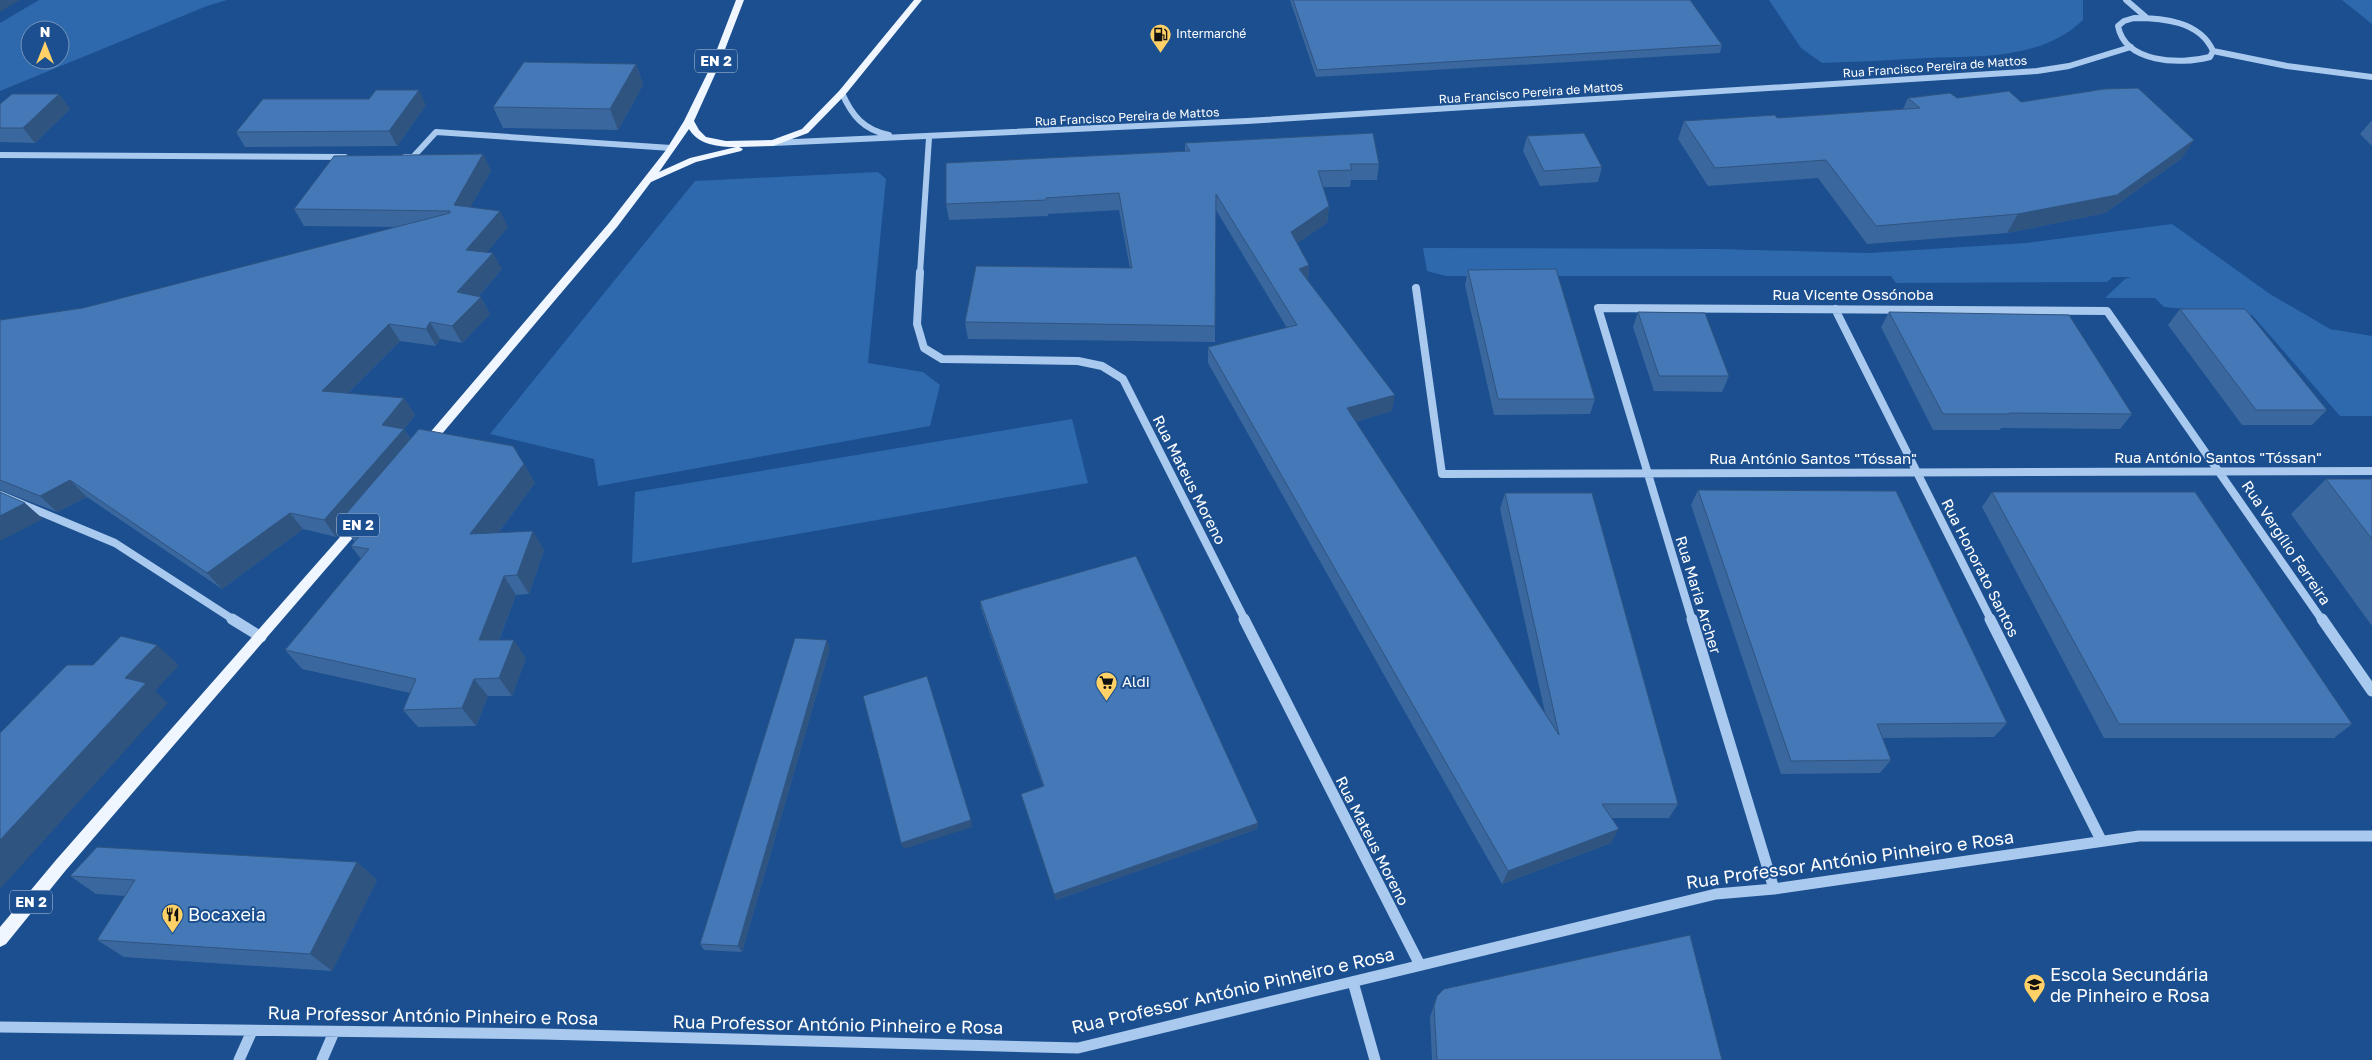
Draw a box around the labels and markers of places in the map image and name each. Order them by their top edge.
fuel station icon: Intermarché [1148,22,1172,53]
place label: Intermarché [1176,26,1246,41]
supermarket icon: Aldi [1094,670,1118,701]
place label: Aldi [1122,672,1150,690]
restaurant icon: Bocaxeia [160,903,184,934]
place label: Bocaxeia [188,903,266,925]
place label: Escola Secundária de Pinheiro e Rosa [2050,963,2210,1006]
school or university icon: Escola Secundária de Pinheiro e Rosa [2022,973,2046,1004]

